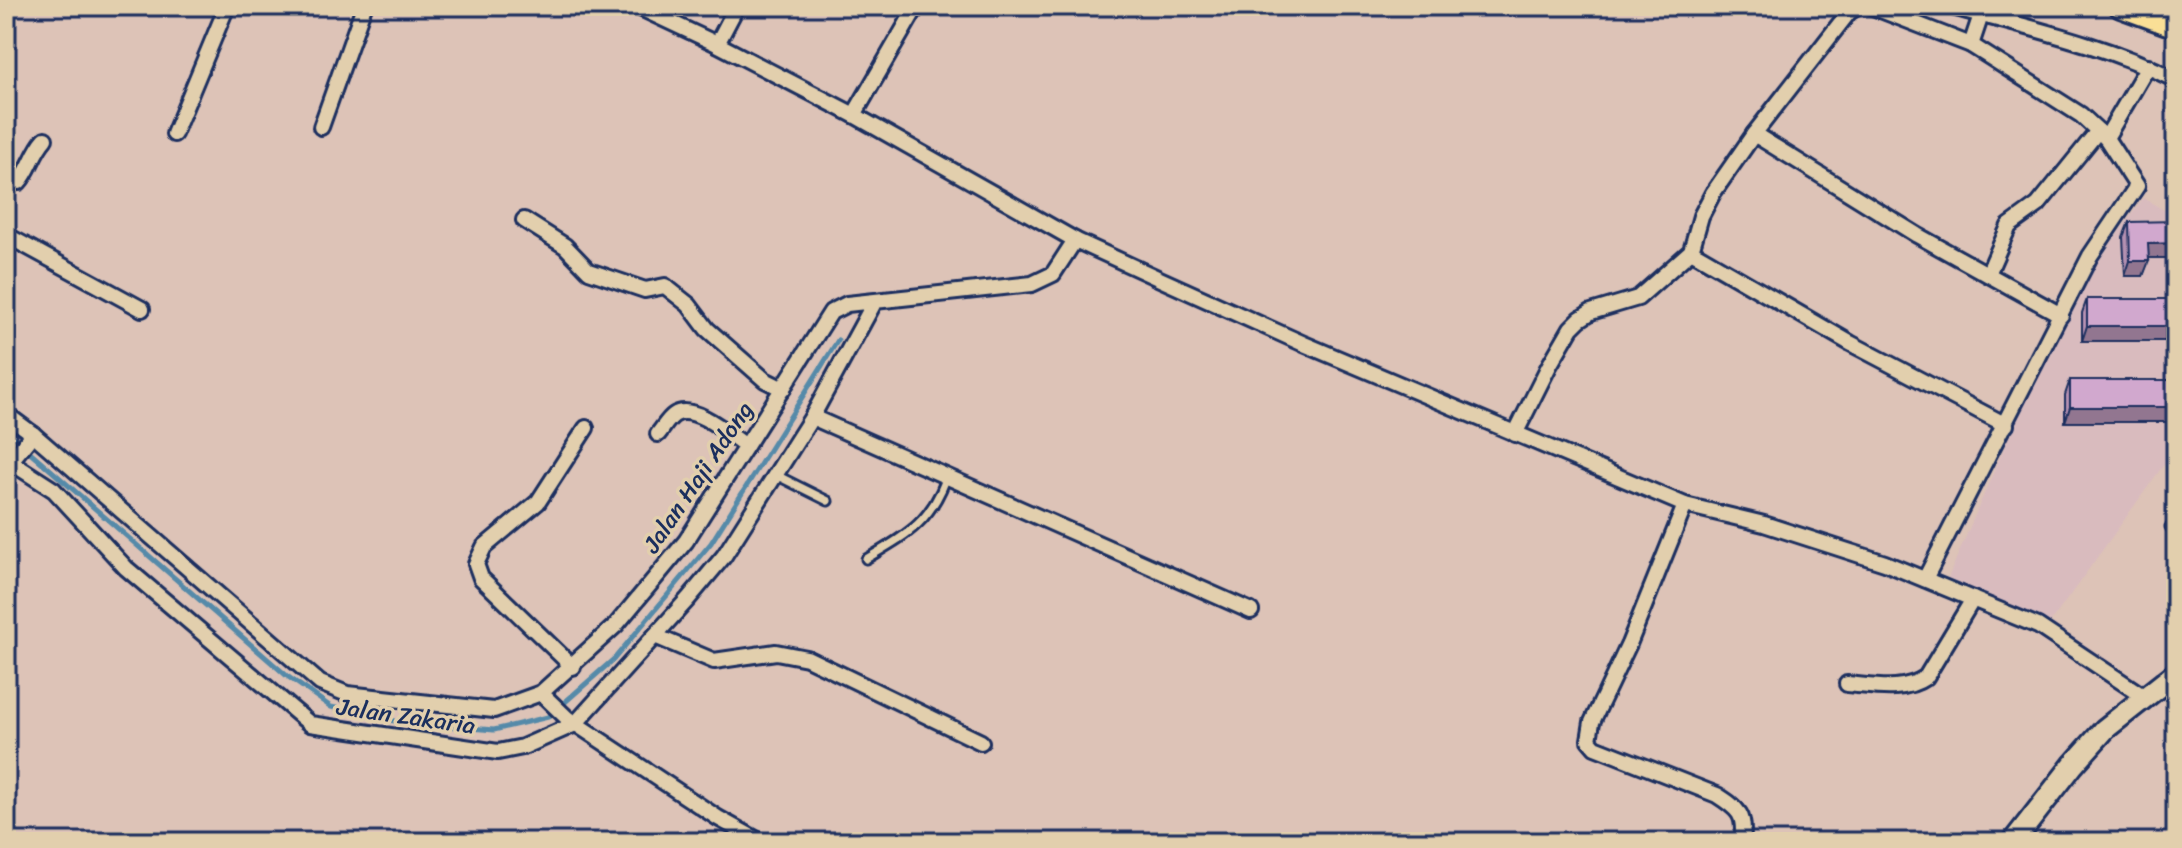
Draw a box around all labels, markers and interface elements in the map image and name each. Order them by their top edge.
street label: Jalan Haji Adong [631,392,765,562]
street label: Jalan Zakaria [333,685,478,746]

